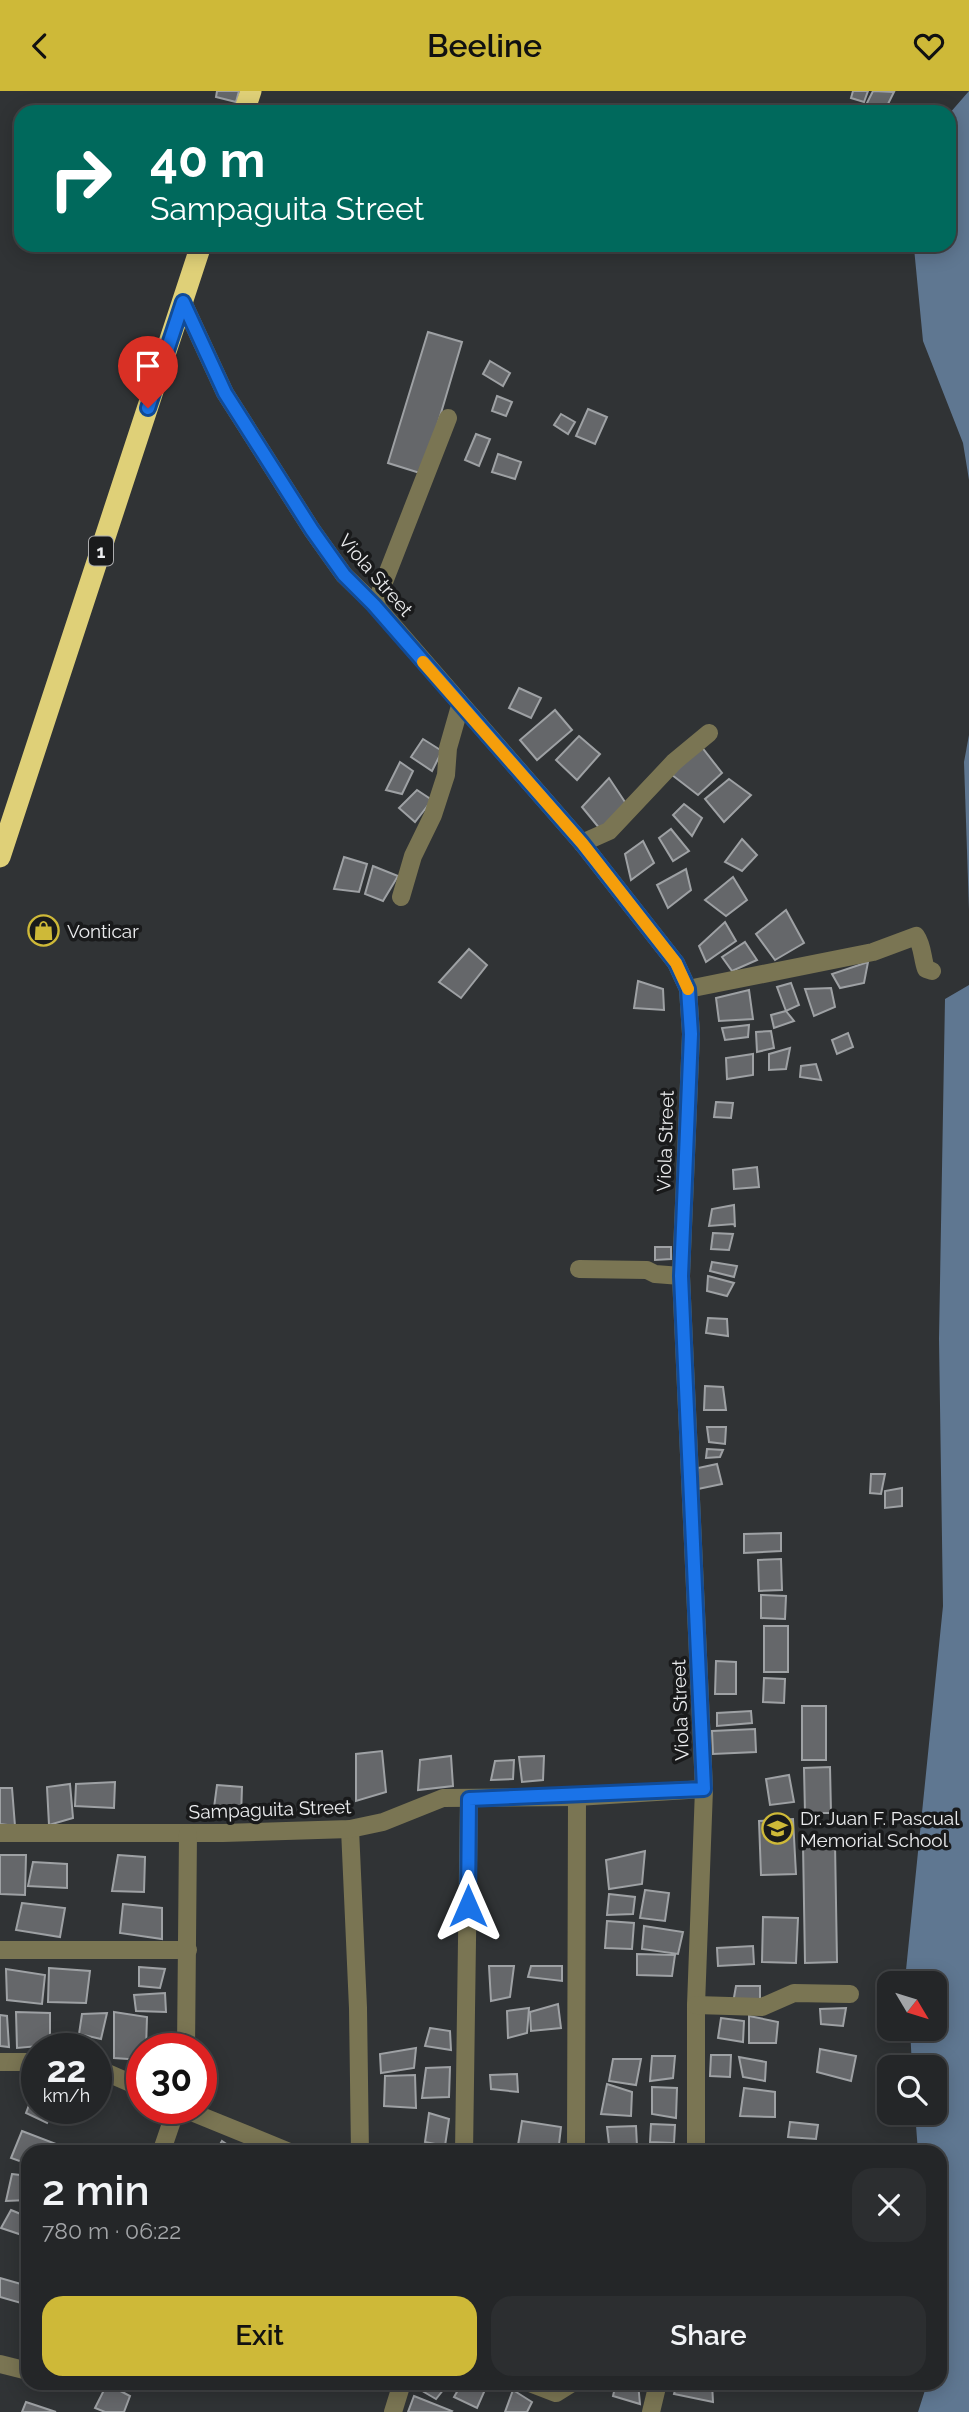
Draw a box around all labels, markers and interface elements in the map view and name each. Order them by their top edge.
icon: back [21,27,59,65]
text: Beeline [427,27,542,64]
icon: heart [910,27,948,65]
text: 40 m [150,131,265,188]
icon: right [35,133,126,224]
text: Sampaguita Street [150,190,424,227]
pin [118,336,178,408]
icon: arrive [129,347,167,385]
street label: Viola Street [334,530,418,621]
road number: 1 [89,537,113,565]
shop icon: Vonticar [27,914,61,948]
place label: Vonticar [67,920,139,942]
street label: Viola Street [652,1089,678,1192]
street label: Viola Street [667,1658,693,1761]
street label: Sampaguita Street [188,1795,352,1823]
place label: Dr. Juan F. Pascual Memorial School [800,1807,960,1851]
school or university icon: Dr. Juan F. Pascual Memorial School [760,1812,794,1846]
position arrow [431,1869,505,1943]
north arrow [877,1971,947,2041]
map controls [877,1971,947,2125]
speed limit sign: 30 [126,2033,217,2124]
text: 22 [47,2049,86,2090]
button: search [877,2055,947,2125]
text: km/h [43,2085,90,2106]
text: 2 min [42,2166,150,2215]
button: close [852,2168,926,2242]
text: 780 m · 06:22 [42,2217,181,2244]
button: Exit [42,2296,477,2376]
button: Share [491,2296,926,2376]

